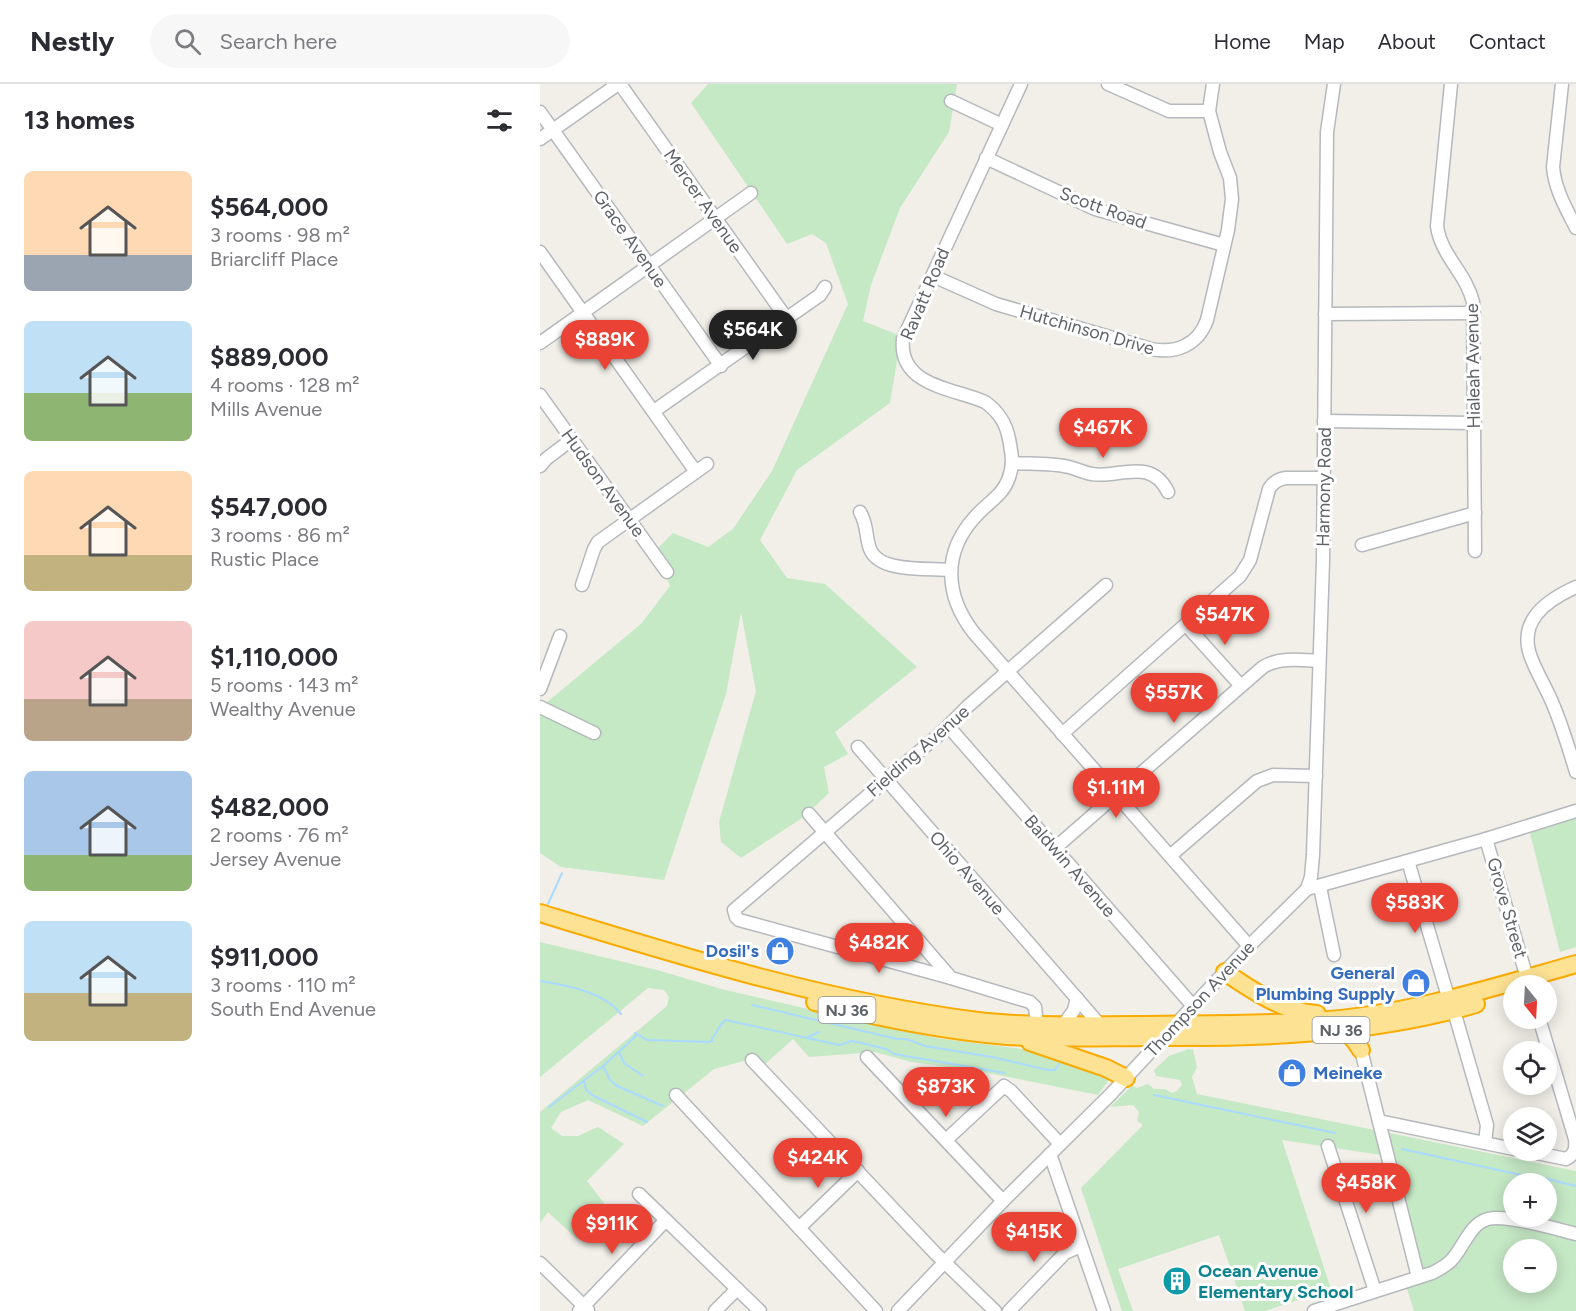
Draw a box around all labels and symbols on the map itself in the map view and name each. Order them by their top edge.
street label: Mercer Avenue [659,145,747,257]
street label: Scott Road [1057,182,1149,234]
street label: Grace Avenue [588,186,672,292]
street label: Ravatt Road [896,245,954,343]
street label: Hutchinson Drive [1017,300,1157,360]
street label: Hialeah Avenue [1461,303,1485,429]
pin: $564K [711,310,795,361]
pin: $889K [563,320,647,371]
pin: $467K [1061,408,1145,459]
street label: Hudson Avenue [556,425,650,541]
street label: Harmony Road [1312,427,1336,547]
pin: $547K [1183,595,1267,646]
pin: $557K [1132,673,1216,724]
street label: Fielding Avenue [862,700,974,801]
pin: $1.11M [1067,768,1165,819]
street label: Baldwin Avenue [1020,810,1121,922]
street label: Ohio Avenue [925,827,1010,920]
street label: Grove Street [1482,855,1532,961]
pin: $583K [1373,883,1457,934]
pin: $482K [837,923,921,974]
shop icon: Dosil's [764,935,796,967]
street label: Thompson Avenue [1141,936,1259,1062]
place label: Dosil's [706,940,760,962]
place label: General Plumbing Supply [1255,962,1396,1005]
shop icon: General Plumbing Supply [1400,967,1432,999]
north arrow [1503,975,1557,1029]
road number: NJ 36 [818,997,876,1023]
road number: NJ 36 [1312,1017,1370,1043]
shop icon: Meineke [1276,1057,1308,1089]
place label: Meineke [1313,1062,1383,1084]
pin: $873K [904,1067,988,1118]
pin: $424K [776,1138,860,1189]
pin: $458K [1324,1163,1408,1214]
pin: $911K [570,1204,654,1255]
pin: $415K [992,1212,1076,1263]
place label: Ocean Avenue Elementary School [1198,1260,1353,1303]
building icon: Ocean Avenue Elementary School [1161,1265,1193,1297]

